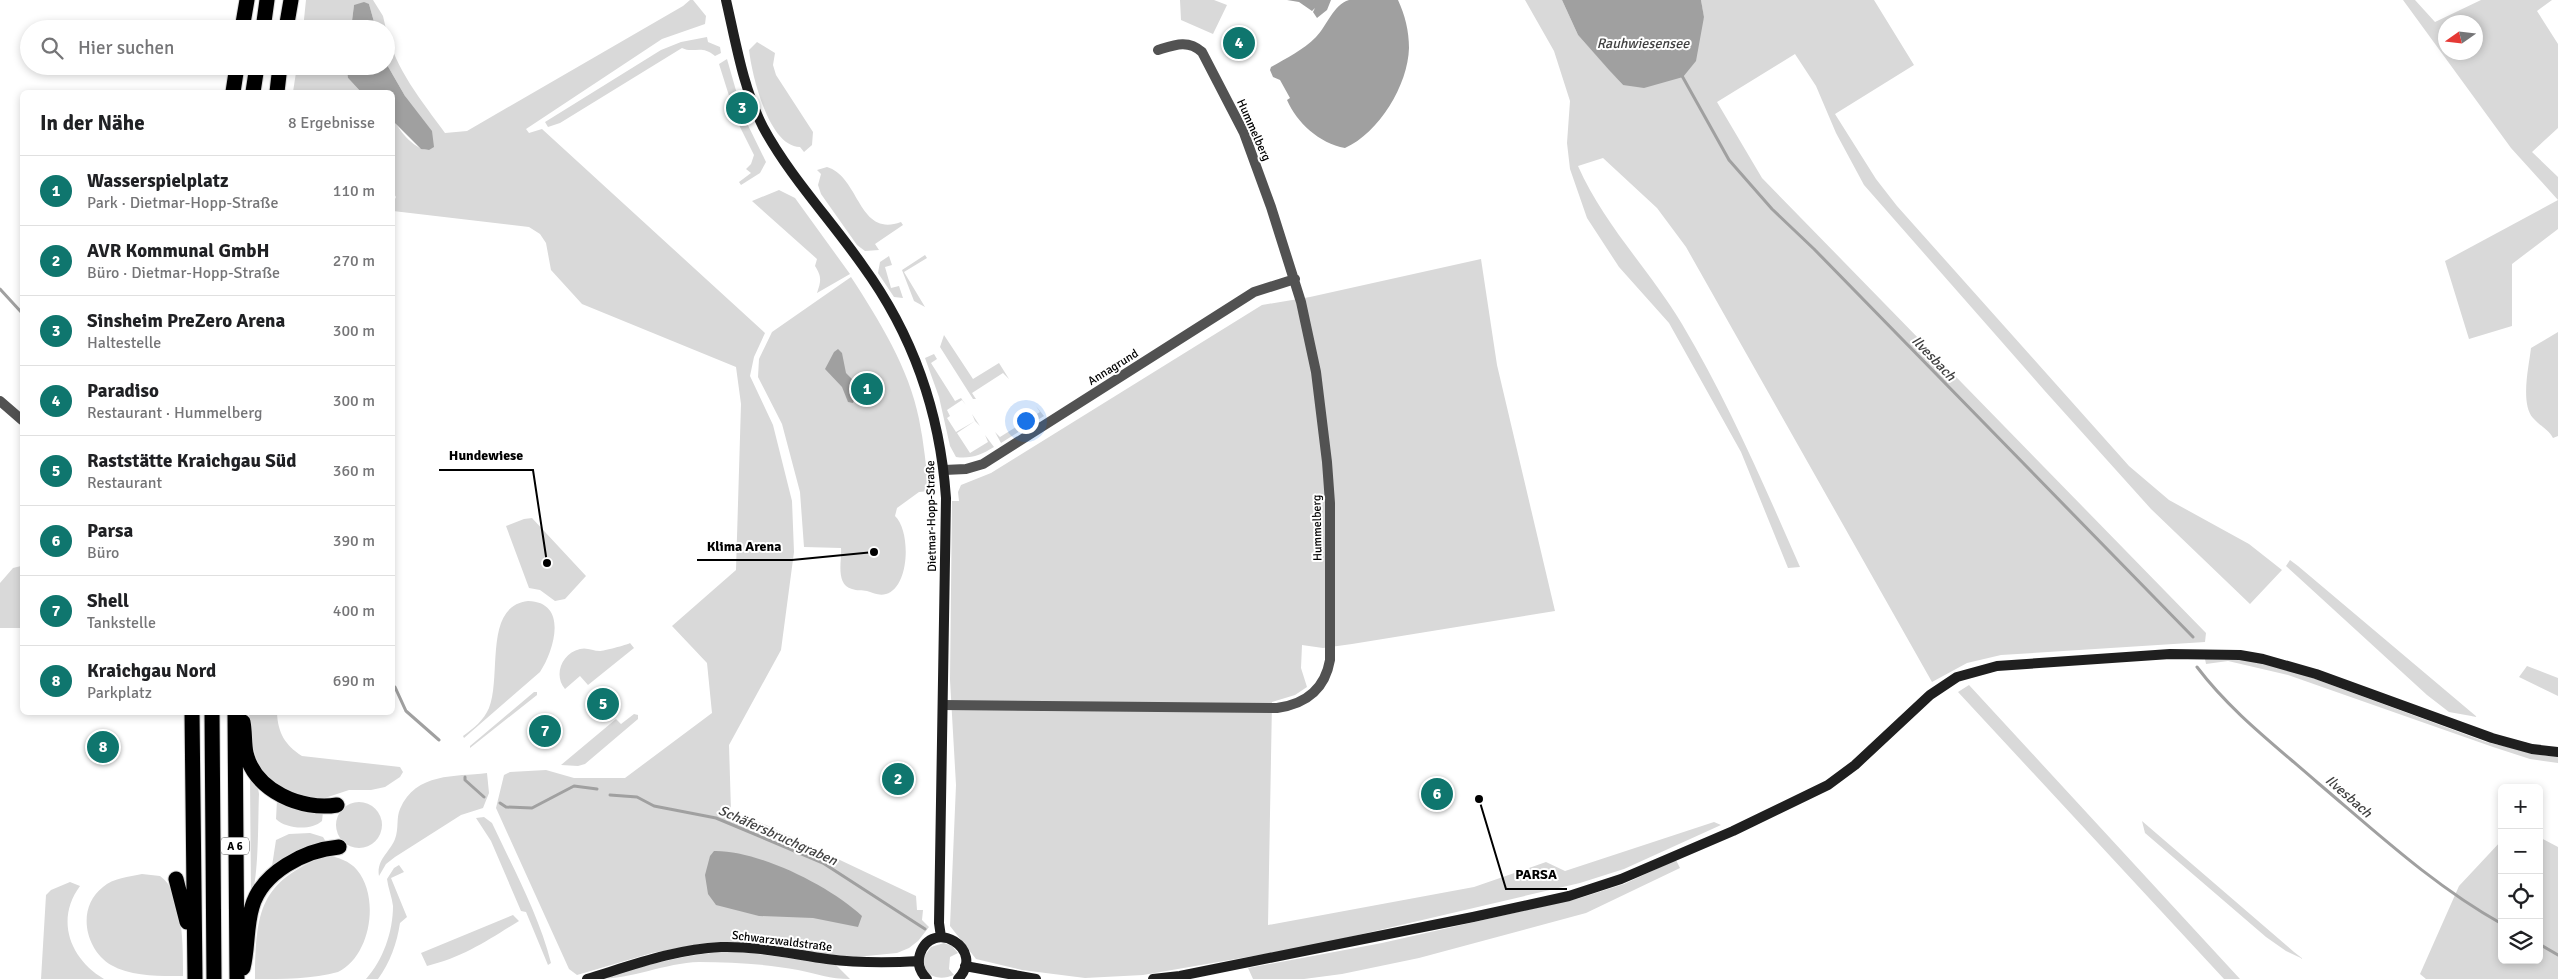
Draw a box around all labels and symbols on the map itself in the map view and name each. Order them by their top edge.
north arrow [2438,15,2483,60]
pin: 4 [1223,24,1255,62]
water label: Rauhwiesensee [1597,35,1690,52]
pin: 3 [726,89,758,127]
street label: Hummelberg [1233,97,1274,164]
water label: Ilvesbach [1908,332,1959,385]
street label: Annagrund [1085,346,1141,389]
pin: 1 [851,370,883,408]
your location [1013,408,1039,434]
callout: Hundewiese [439,441,533,470]
text: Hundewiese [449,447,523,464]
street label: Dietmar-Hopp-Straße [923,460,940,572]
street label: Hummelberg [1309,495,1326,561]
callout: Klima Arena [697,531,792,560]
text: Klima Arena [707,538,781,555]
pin: 5 [587,685,619,723]
pin: 7 [529,712,561,750]
pin: 8 [87,728,119,766]
pin: 2 [882,760,914,798]
water label: Ilvesbach [2322,772,2376,821]
pin: 6 [1421,775,1453,813]
water label: Schäfersbruchgraben [716,802,840,869]
road number: A 6 [221,838,249,854]
callout: PARSA [1506,860,1567,889]
text: PARSA [1515,866,1557,883]
street label: Schwarzwaldstraße [731,928,833,955]

